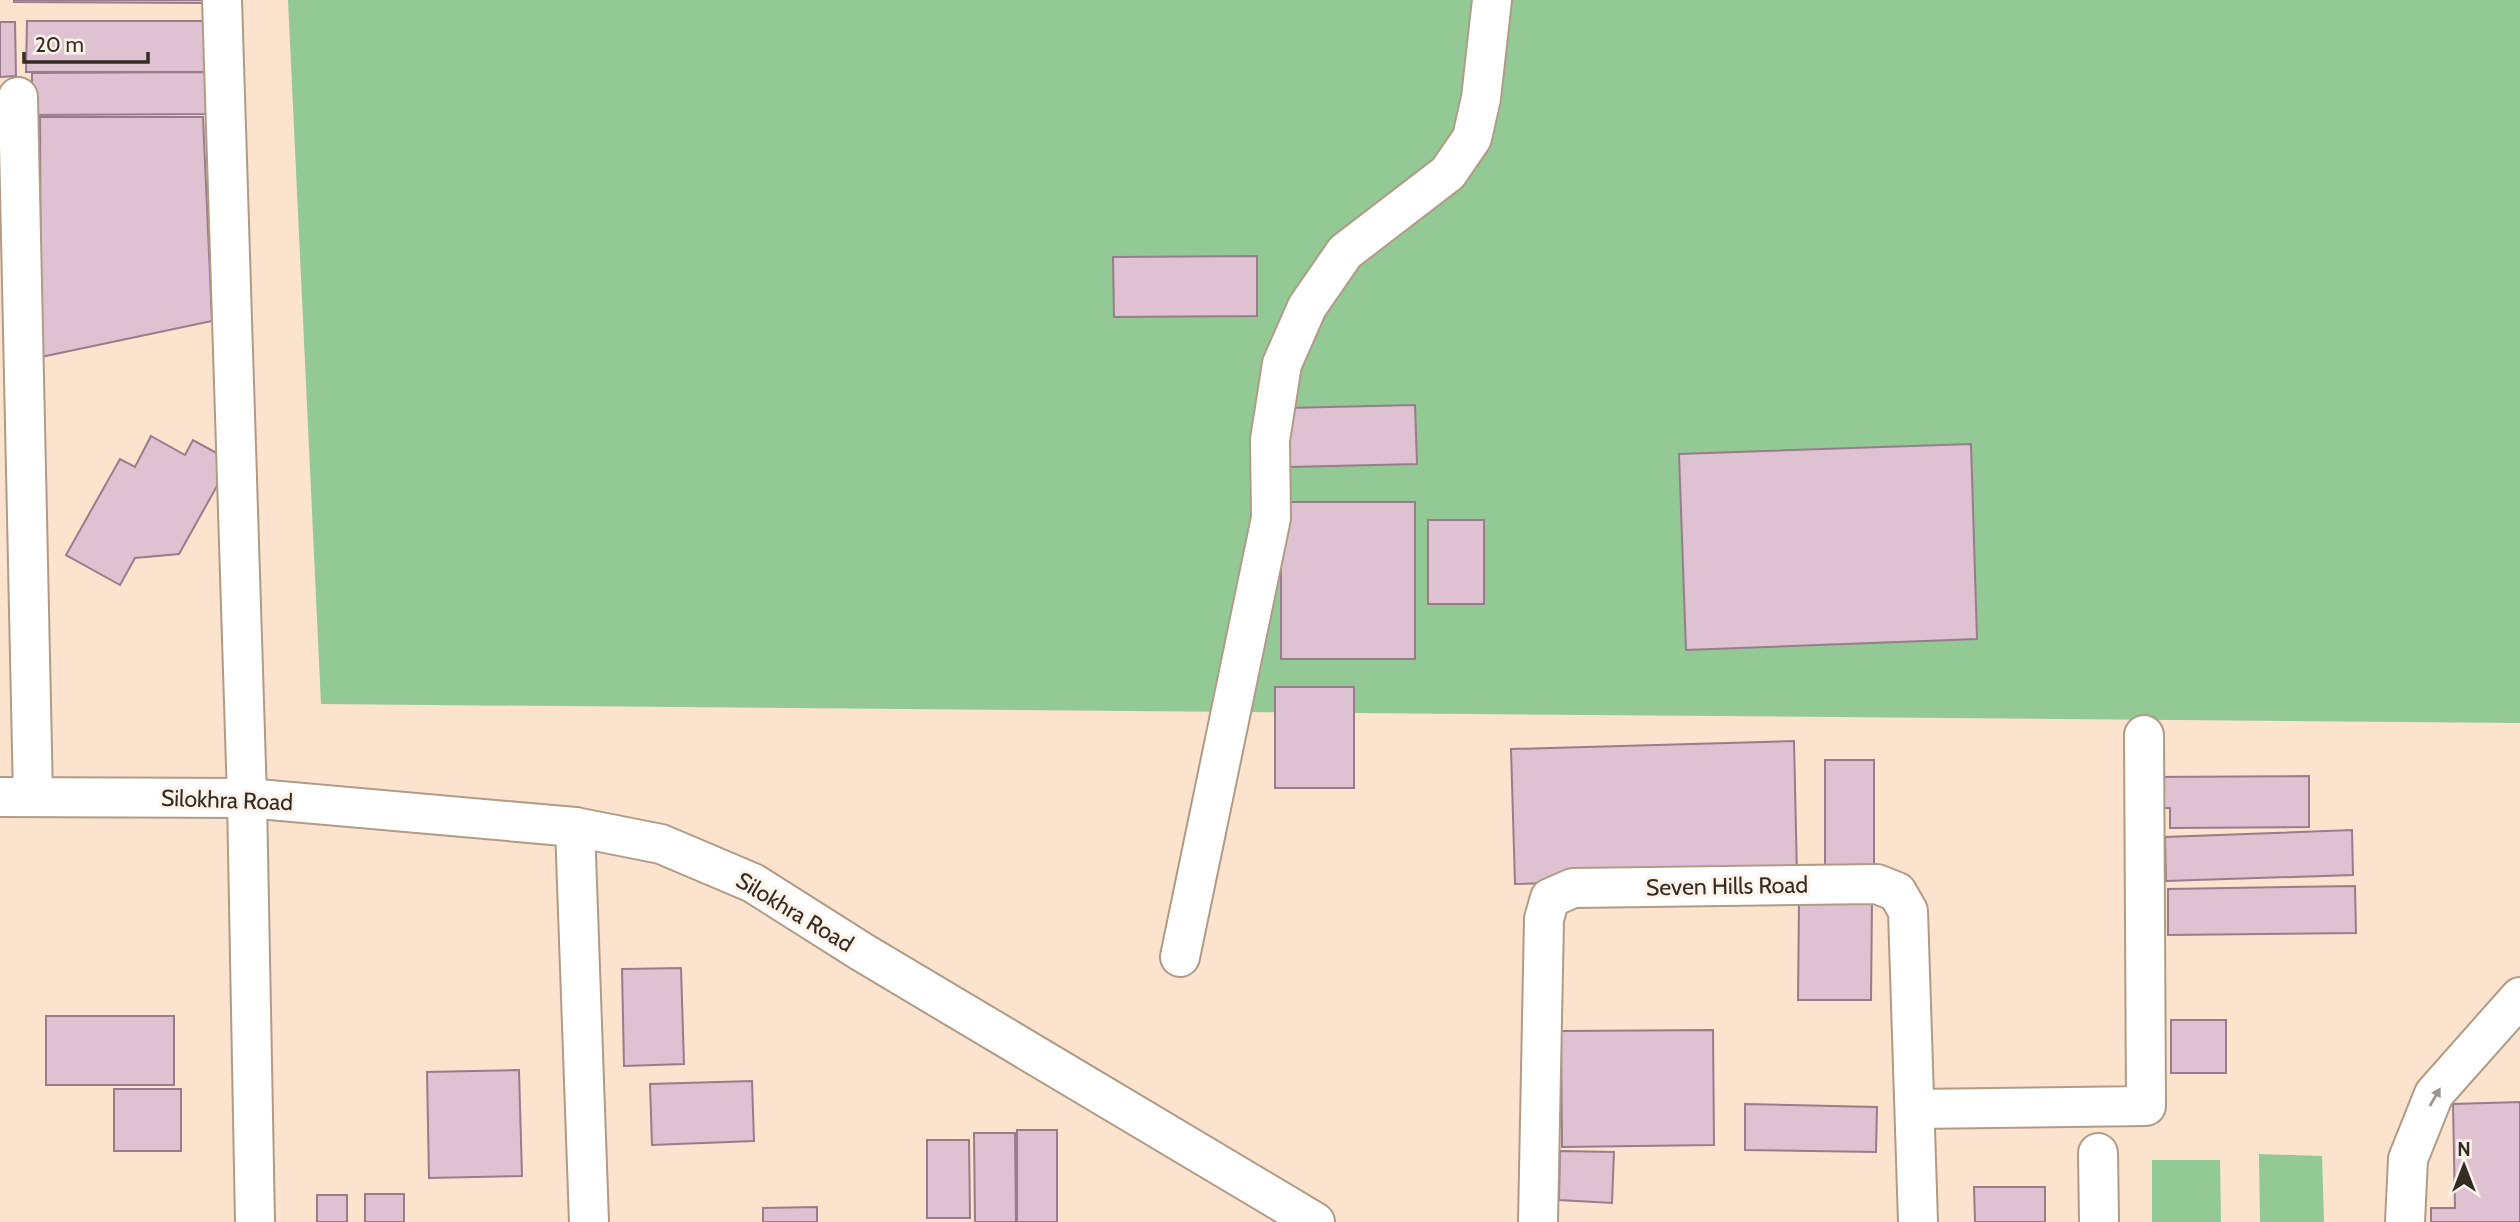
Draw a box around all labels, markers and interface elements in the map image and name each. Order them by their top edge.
scale bar [24,21,149,65]
text: 20 m [35,32,84,57]
street label: Silokhra Road [160,784,294,816]
street label: Silokhra Road [731,866,859,958]
street label: Seven Hills Road [1646,871,1808,901]
one-way arrow [2429,1087,2441,1106]
north arrow [2429,1131,2499,1201]
text: N [2457,1138,2471,1161]

